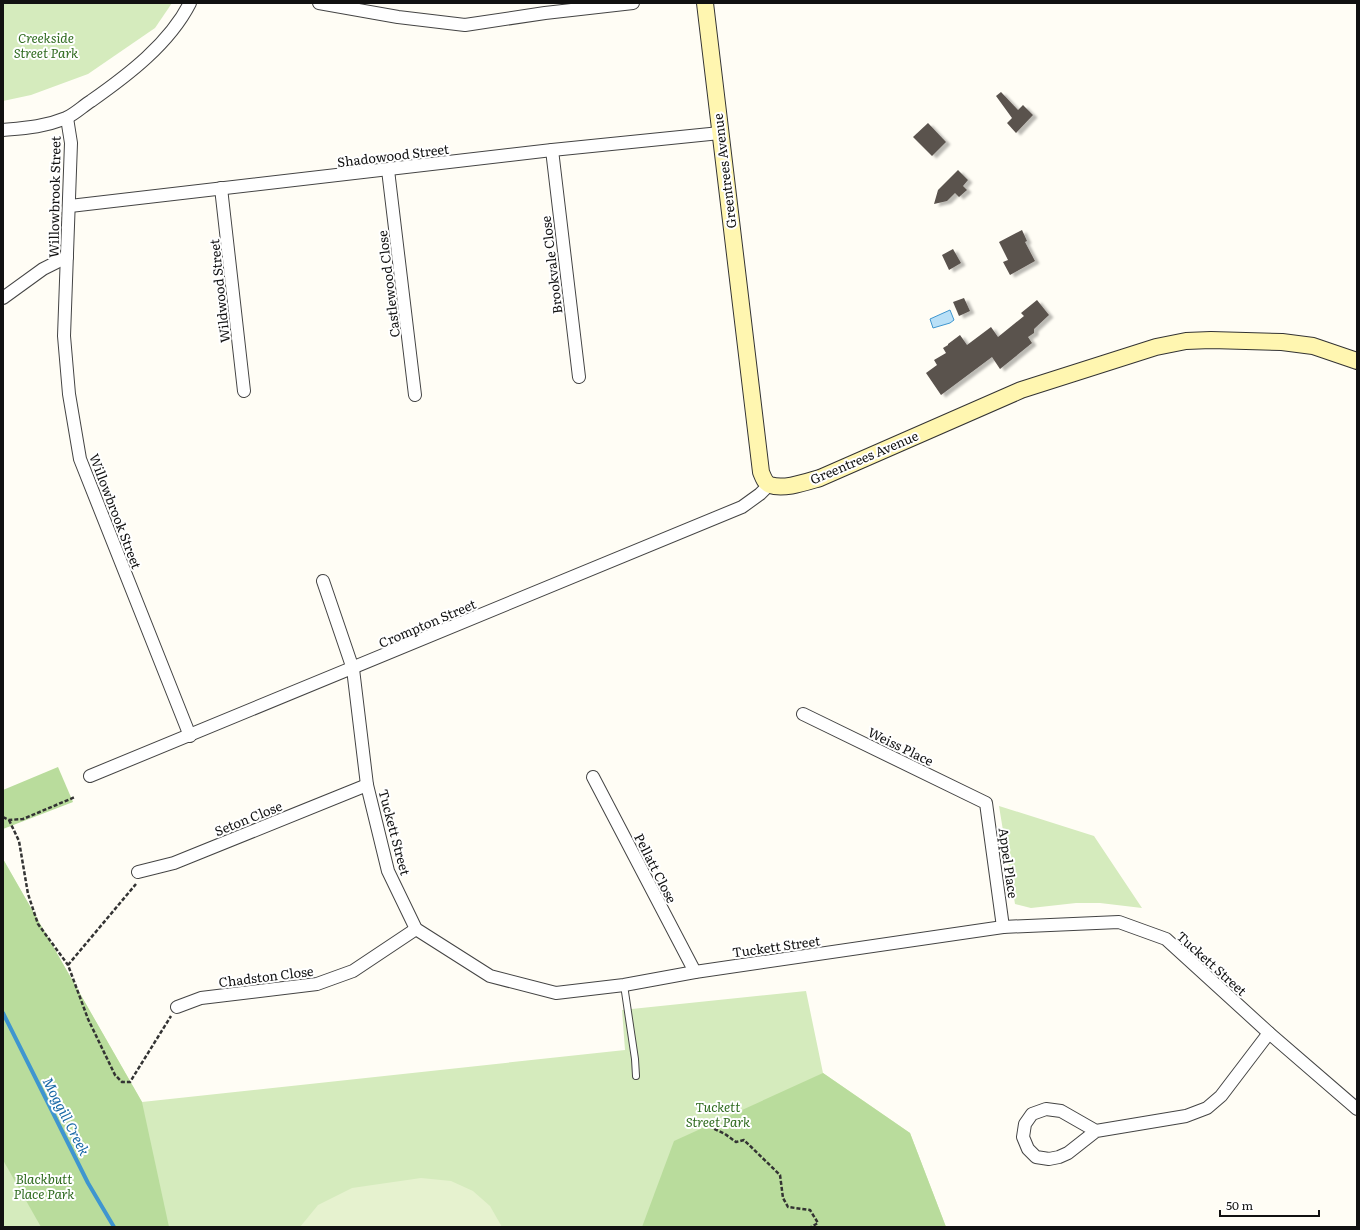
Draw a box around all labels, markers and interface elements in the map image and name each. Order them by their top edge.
park label: Creekside Street Park [14,28,79,62]
street label: Greentrees Avenue [707,112,740,230]
street label: Willowbrook Street [43,135,65,258]
street label: Shadowood Street [336,139,451,171]
street label: Brookvale Close [536,215,566,315]
street label: Castlewood Close [372,229,404,339]
street label: Wildwood Street [204,237,234,344]
street label: Greentrees Avenue [807,426,921,488]
street label: Willowbrook Street [85,451,147,572]
street label: Crompton Street [375,594,479,652]
street label: Weiss Place [865,722,937,770]
street label: Tuckett Street [374,787,416,878]
street label: Seton Close [211,796,285,840]
street label: Appel Place [995,827,1023,900]
street label: Pellatt Close [630,830,682,906]
street label: Tuckett Street [1173,926,1252,1000]
street label: Tuckett Street [731,930,822,962]
street label: Chadston Close [218,961,315,991]
water label: Moggill Creek [39,1073,95,1159]
park label: Tuckett Street Park [686,1097,751,1131]
park label: Blackbutt Place Park [13,1169,75,1203]
scale bar [1220,1192,1319,1218]
text: 50 m [1226,1196,1253,1214]

